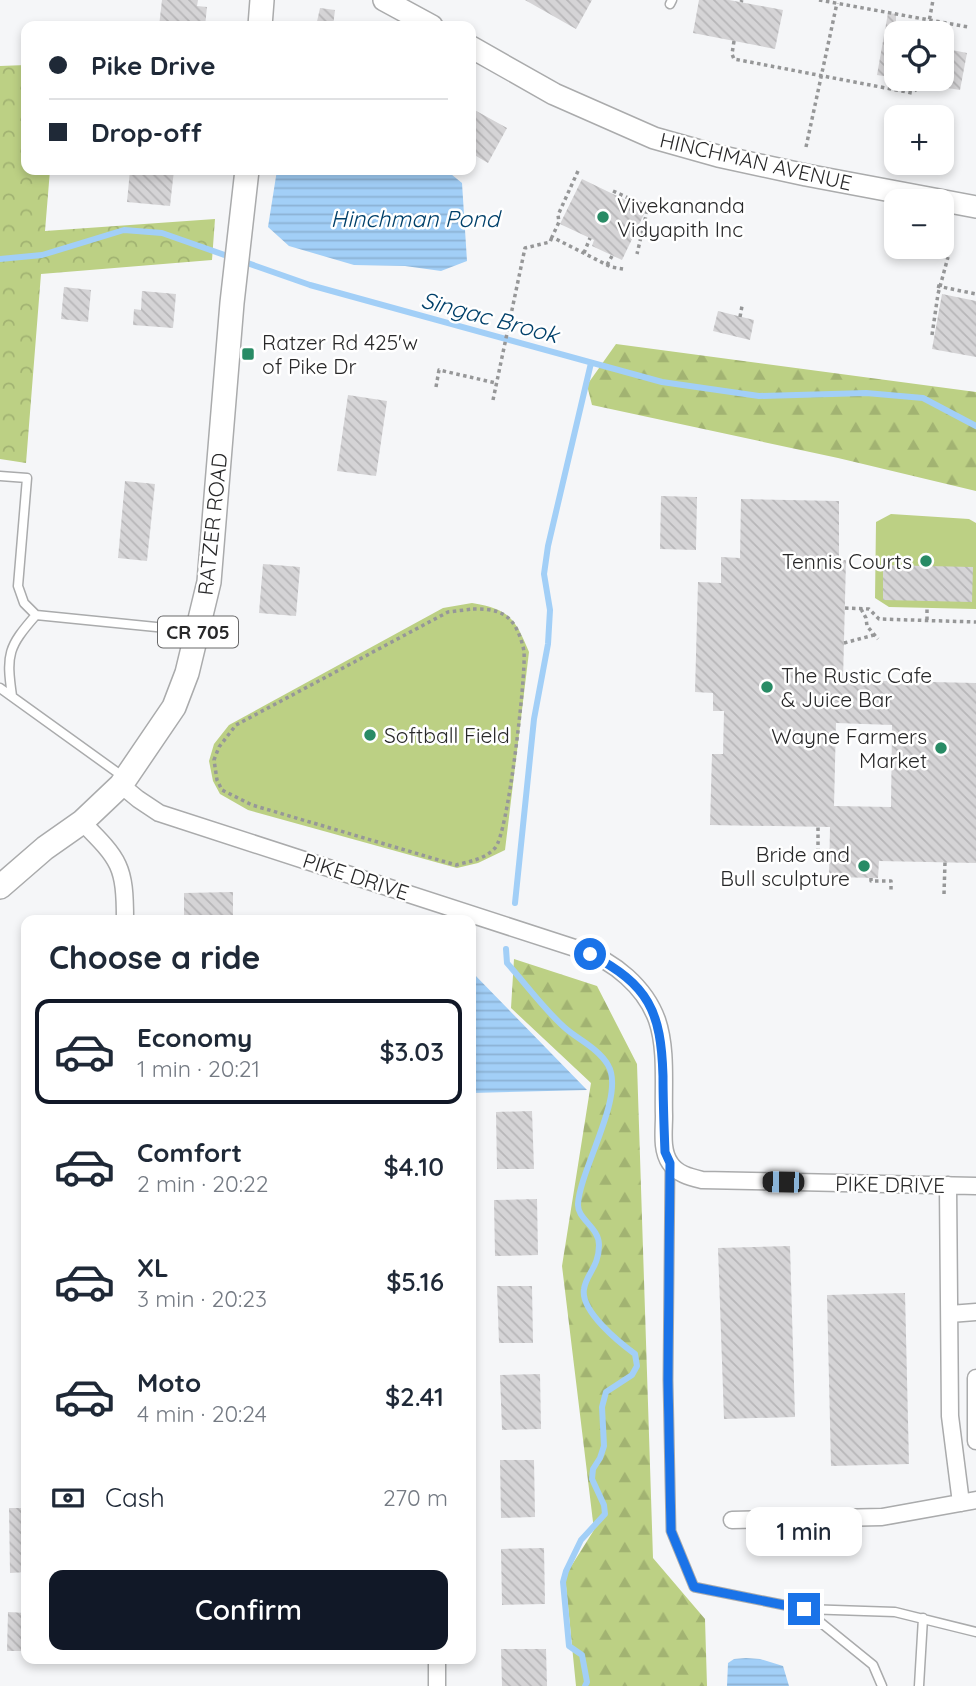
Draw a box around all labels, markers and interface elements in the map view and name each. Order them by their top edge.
map controls [884,21,954,259]
button: locate [884,21,954,91]
text: Pike Drive [91,49,216,82]
button: + [884,105,954,175]
text: Drop-off [91,116,202,149]
street label: HINCHMAN AVENUE [657,126,855,196]
button: − [884,189,954,259]
place label: Vivekananda Vidyapith Inc [617,192,745,242]
water label: Hinchman Pond [331,204,502,233]
marker: Vivekananda Vidyapith Inc [595,209,611,225]
water label: Singac Brook [418,285,563,350]
place label: Ratzer Rd 425'w of Pike Dr [262,329,418,379]
marker: Ratzer Rd 425'w of Pike Dr [240,346,256,362]
street label: RATZER ROAD [192,451,232,597]
place label: Tennis Courts [782,548,912,574]
marker: Tennis Courts [918,553,934,569]
road number: CR 705 [158,617,238,648]
place label: The Rustic Cafe & Juice Bar [781,662,932,712]
marker: The Rustic Cafe & Juice Bar [759,679,775,695]
place label: Softball Field [384,722,510,748]
place label: Wayne Farmers Market [771,723,927,773]
marker: Softball Field [362,727,378,743]
marker: Wayne Farmers Market [933,740,949,756]
place label: Bride and Bull sculpture [720,841,850,891]
street label: PIKE DRIVE [300,847,412,905]
marker: Bride and Bull sculpture [856,858,872,874]
text: Choose a ride [49,937,261,977]
route start [574,938,606,970]
icon: car [53,1020,116,1083]
text: Economy [137,1021,252,1054]
text: $3.03 [379,1035,444,1068]
text: 1 min · 20:21 [137,1054,260,1083]
icon: car [53,1135,116,1198]
text: Comfort [137,1136,242,1169]
text: $4.10 [384,1150,444,1183]
text: 2 min · 20:22 [137,1169,268,1198]
street label: PIKE DRIVE [835,1170,945,1198]
car [762,1171,805,1193]
icon: car [53,1250,116,1313]
text: XL [137,1251,169,1284]
text: $5.16 [386,1265,444,1298]
text: 3 min · 20:23 [137,1284,267,1313]
icon: car [53,1365,116,1428]
text: Moto [137,1366,201,1399]
text: $2.41 [385,1380,444,1413]
text: 4 min · 20:24 [137,1399,267,1428]
icon: cash [49,1479,87,1517]
text: Cash [105,1481,165,1514]
text: 270 m [383,1483,448,1512]
callout: 1 min [746,1508,862,1556]
text: 1 min [776,1517,832,1546]
button: Confirm [49,1570,448,1650]
route end [788,1593,820,1625]

